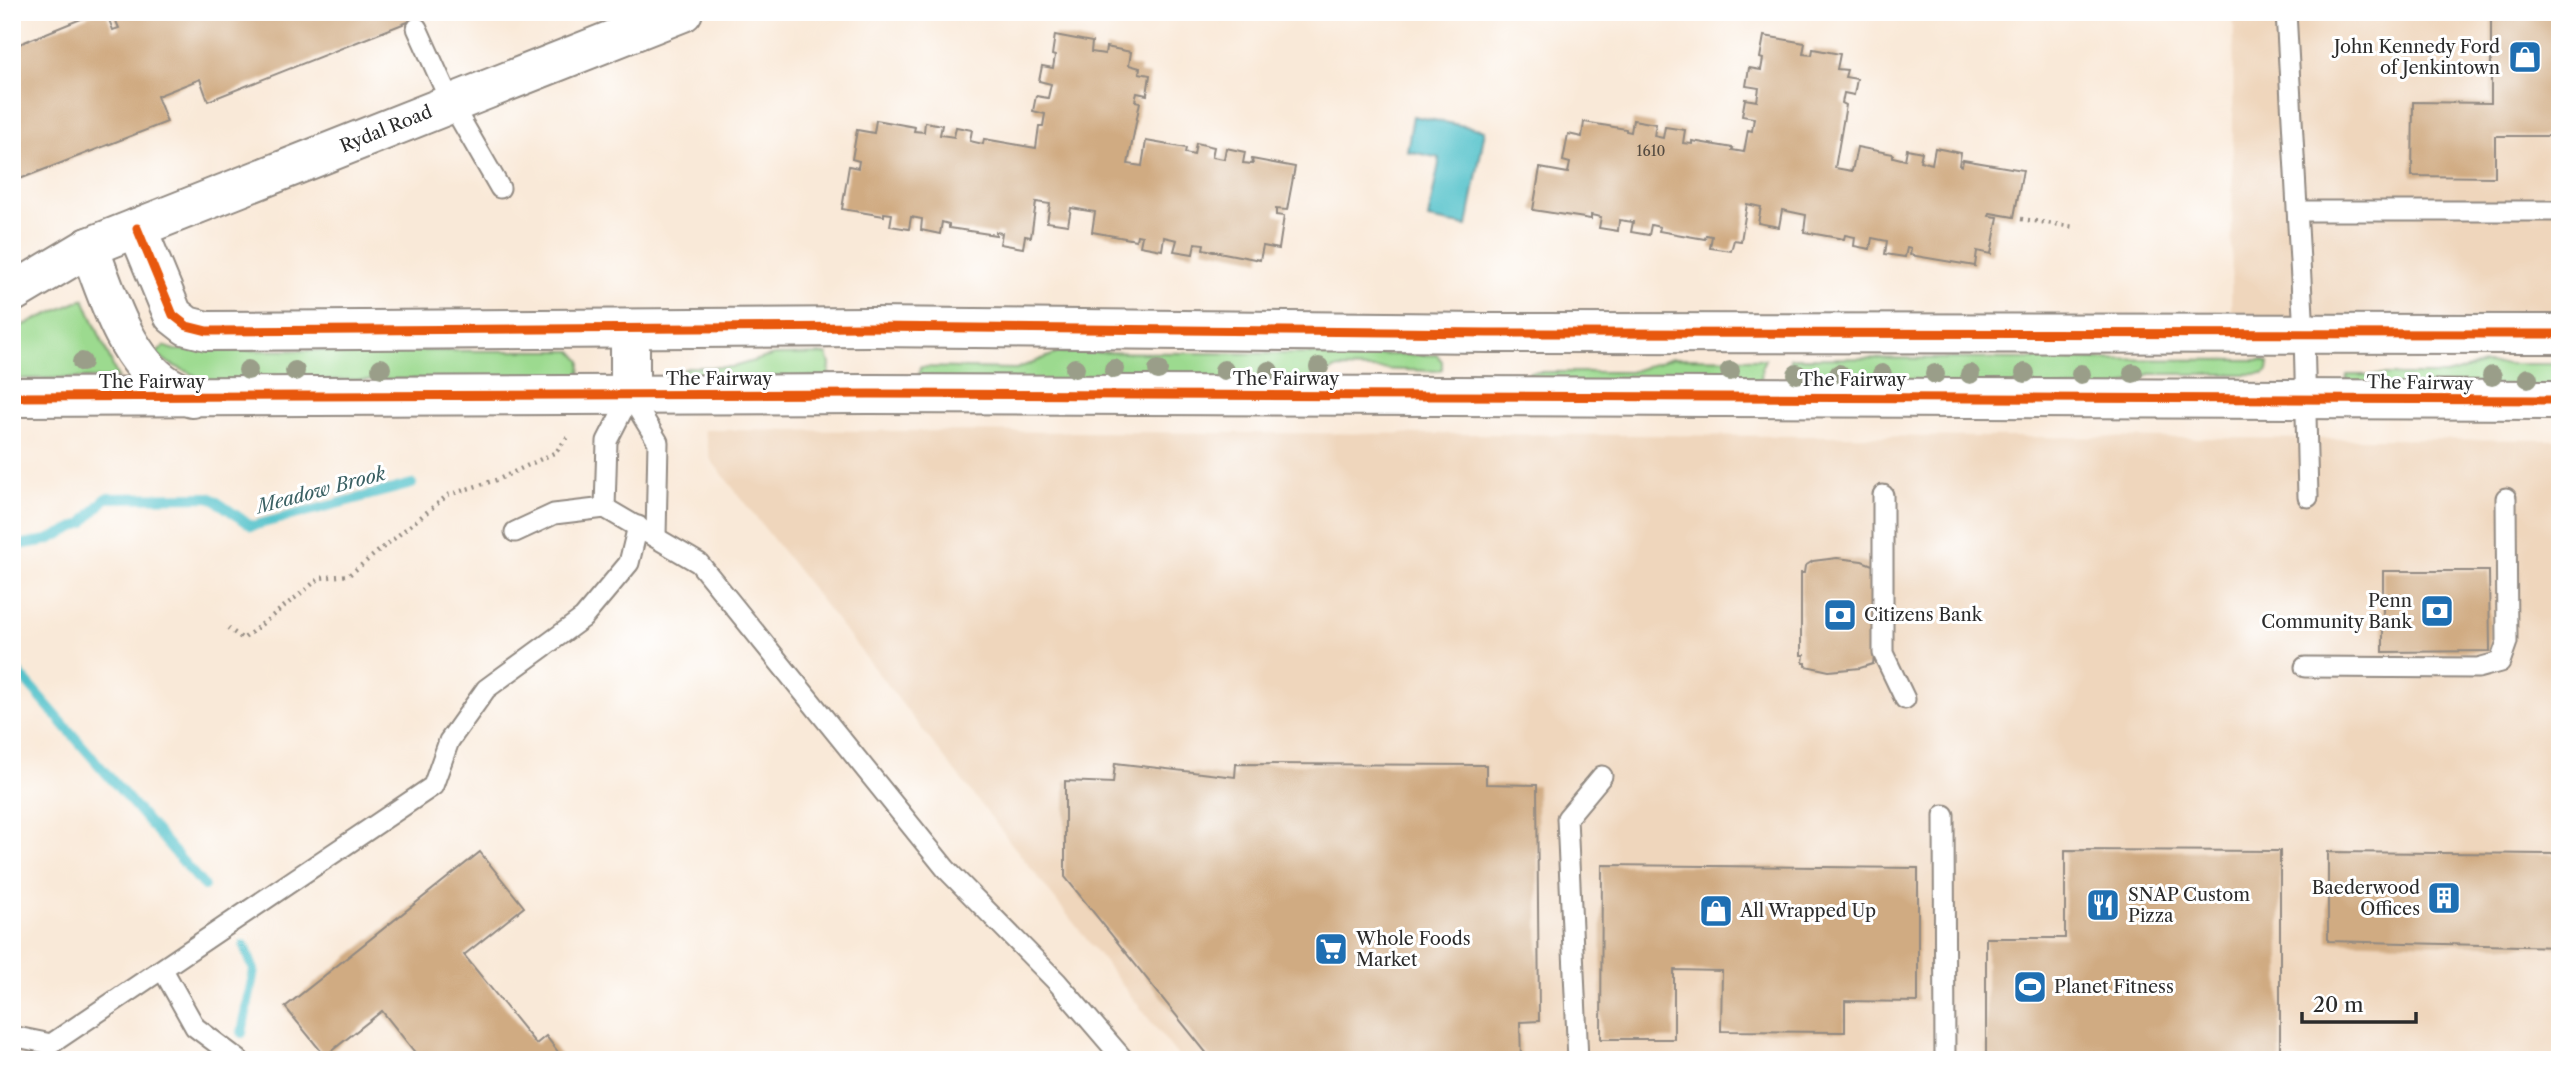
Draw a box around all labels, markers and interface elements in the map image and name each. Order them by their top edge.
place label: John Kennedy Ford of Jenkintown [2331,36,2500,79]
shop icon: John Kennedy Ford of Jenkintown [2506,38,2544,76]
street label: Rydal Road [337,101,435,157]
house number: 1610 [1637,142,1666,160]
street label: The Fairway [666,368,773,390]
street label: The Fairway [1233,368,1340,390]
street label: The Fairway [1800,369,1907,391]
street label: The Fairway [99,371,206,393]
street label: The Fairway [2366,371,2475,395]
water label: Meadow Brook [252,462,388,519]
place label: Penn Community Bank [2261,590,2414,633]
bank icon: Penn Community Bank [2418,592,2456,630]
bank icon: Citizens Bank [1821,596,1859,634]
place label: Citizens Bank [1864,604,1984,626]
place label: Baederwood Offices [2312,877,2420,920]
building icon: Baederwood Offices [2425,879,2463,917]
place label: SNAP Custom Pizza [2128,884,2250,927]
restaurant icon: SNAP Custom Pizza [2084,886,2122,924]
shop icon: All Wrapped Up [1697,892,1735,930]
place label: All Wrapped Up [1739,900,1876,922]
place label: Whole Foods Market [1355,928,1471,971]
supermarket icon: Whole Foods Market [1312,930,1350,968]
sports icon: Planet Fitness [2011,968,2049,1006]
place label: Planet Fitness [2054,976,2174,998]
scale bar [2302,981,2416,1025]
text: 20 m [2313,992,2364,1017]

